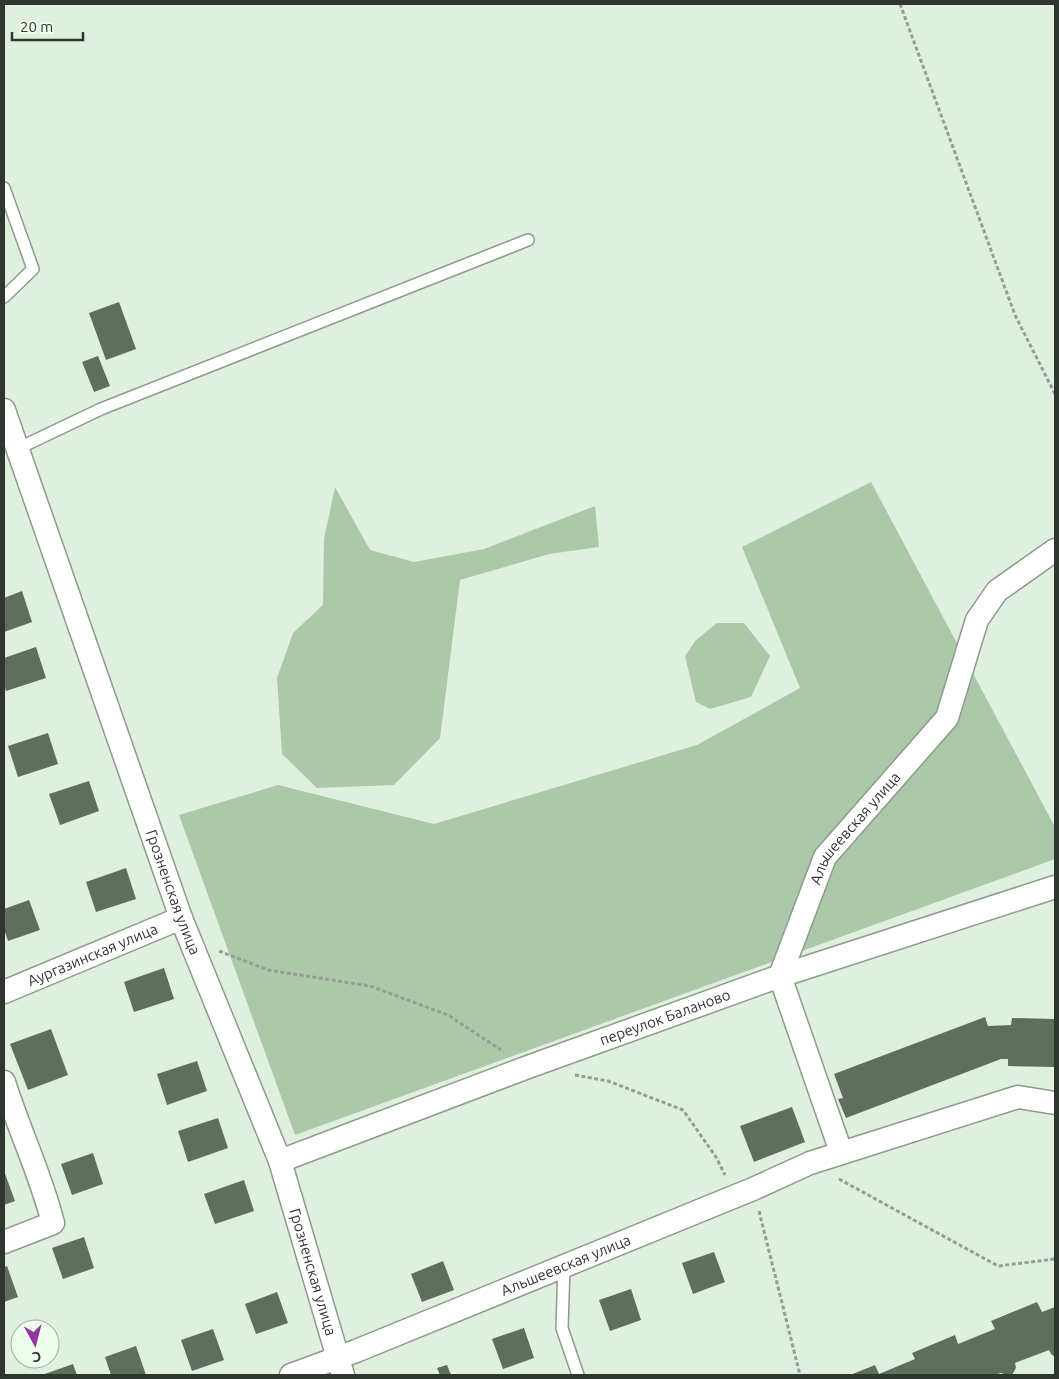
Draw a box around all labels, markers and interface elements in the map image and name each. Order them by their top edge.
scale bar [12,10,84,42]
text: 20 m [20,18,53,35]
street label: Альшеевская улица [806,768,903,887]
street label: Грозненская улица [143,827,204,957]
street label: Аургазинская улица [25,920,160,989]
street label: переулок Баланово [597,986,733,1048]
street label: Грозненская улица [286,1206,340,1337]
street label: Альшеевская улица [498,1231,633,1299]
north arrow [10,1319,60,1369]
text: С [31,1348,42,1365]

